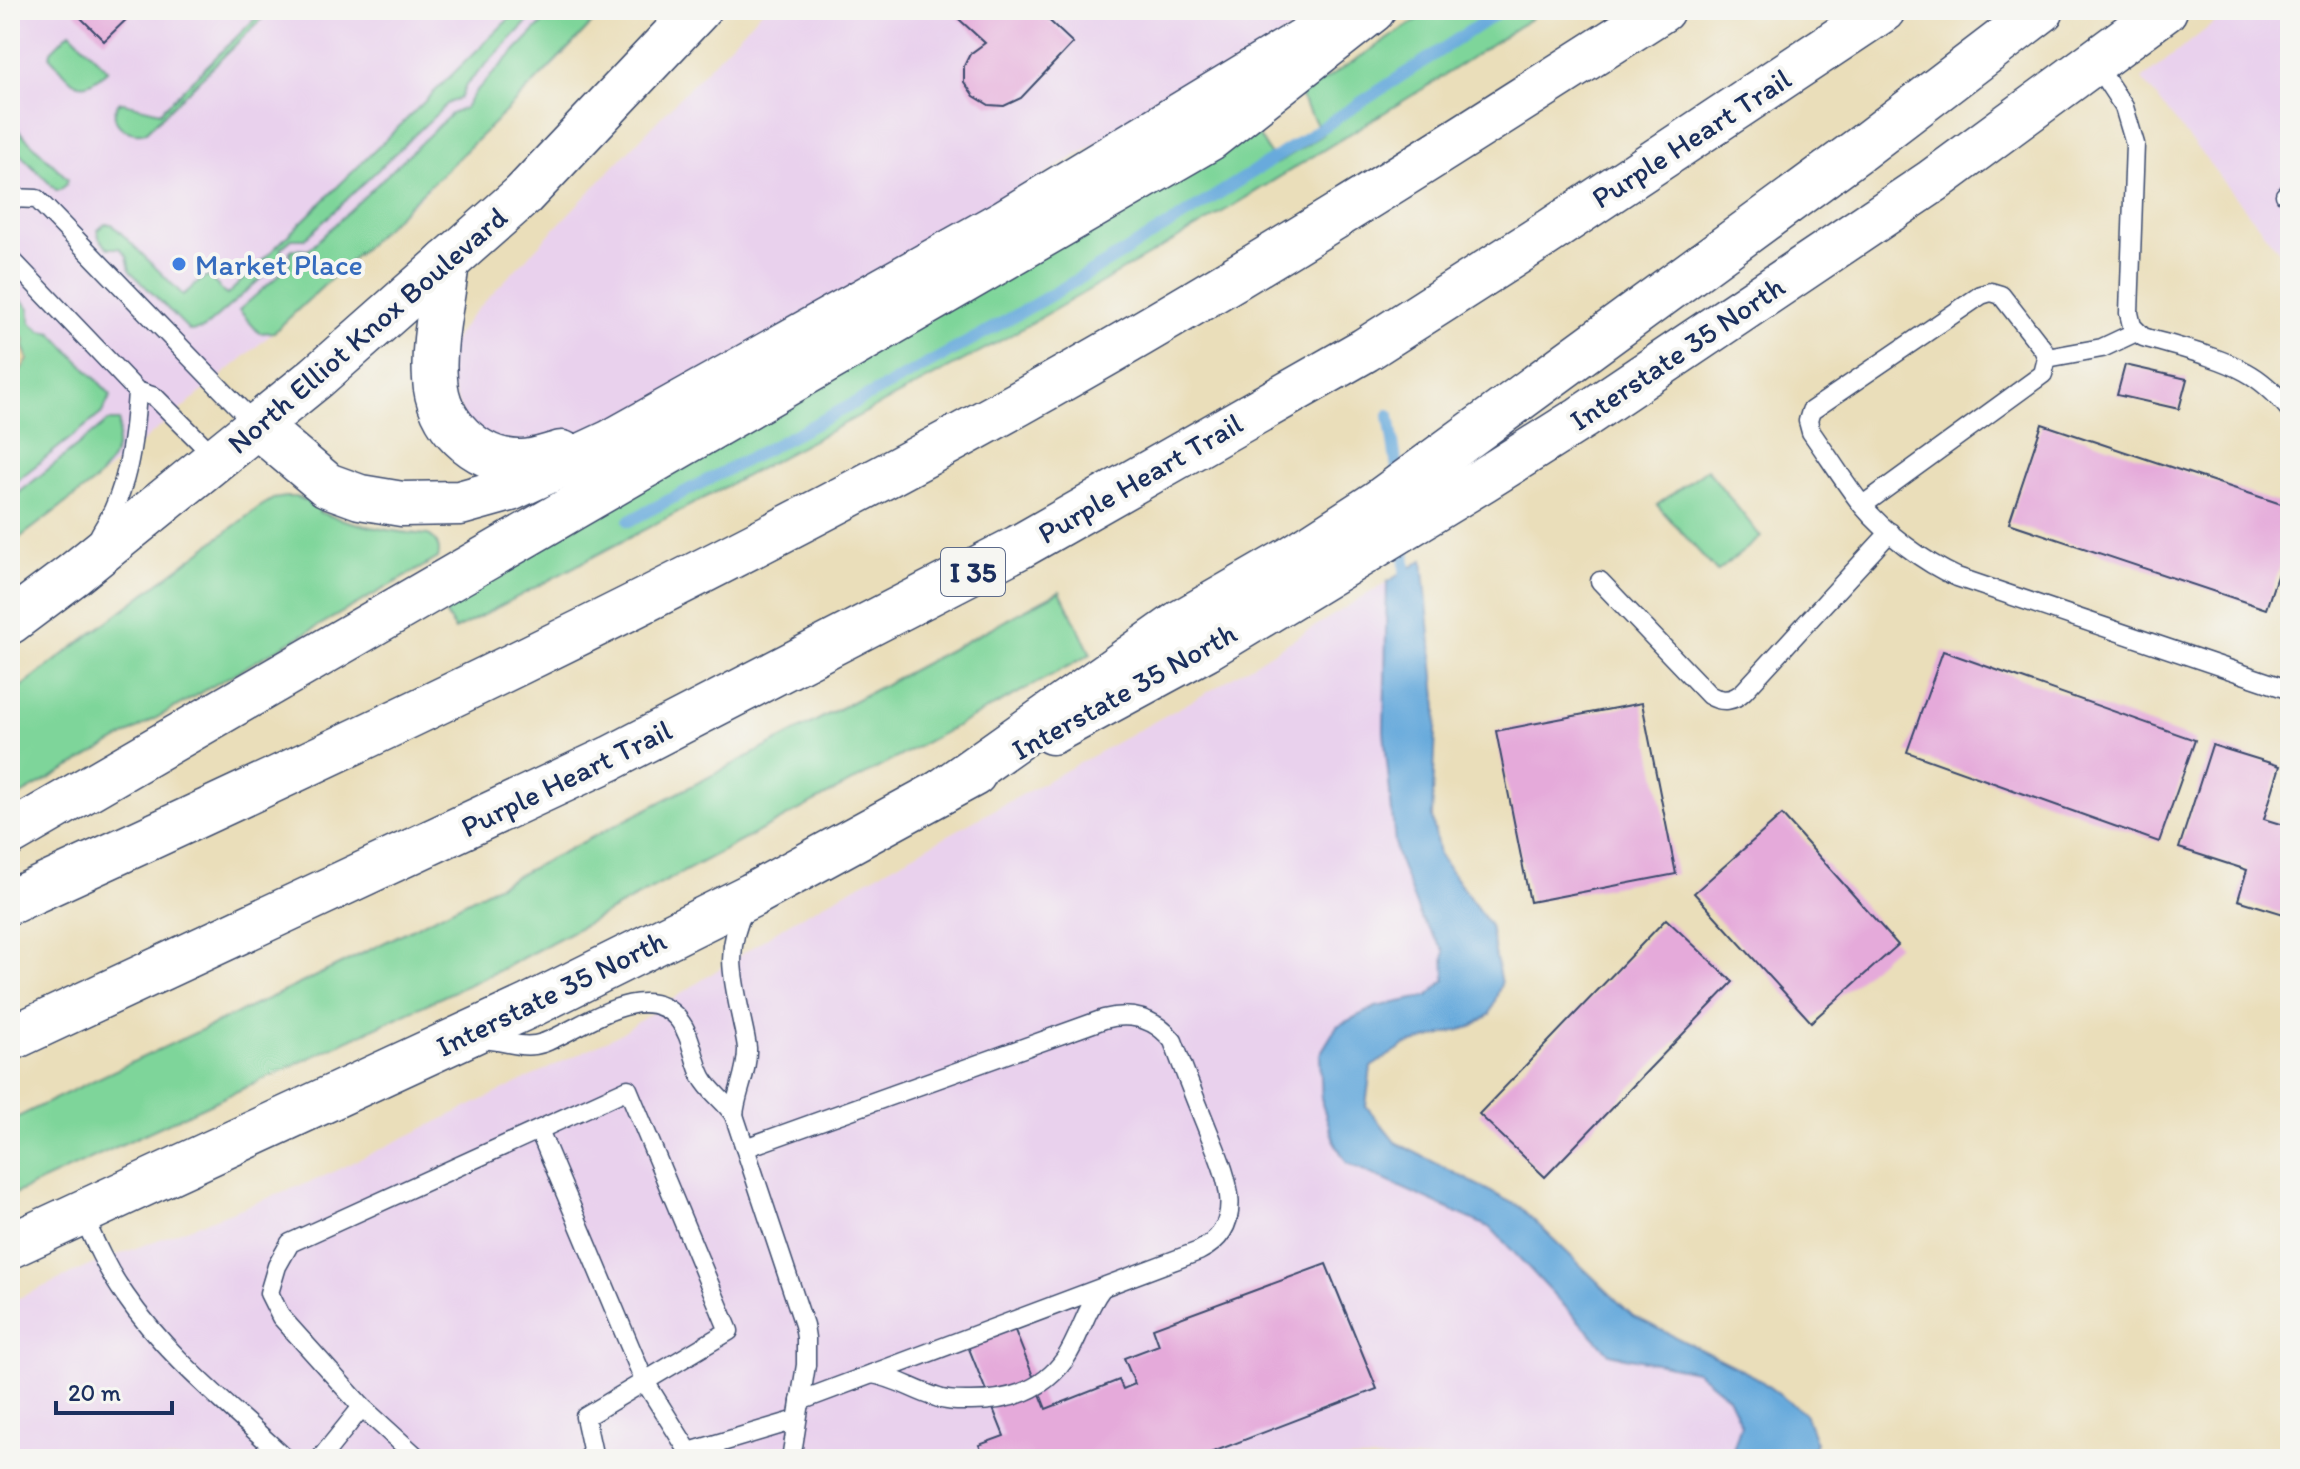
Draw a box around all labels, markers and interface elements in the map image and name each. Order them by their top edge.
street label: Purple Heart Trail [1584,60,1798,216]
street label: North Elliot Knox Boulevard [220,198,514,462]
place label: Market Place [195,246,363,283]
marker: Market Place [170,255,188,273]
street label: Interstate 35 North [1563,267,1791,439]
street label: Purple Heart Trail [1031,404,1249,552]
road number: I 35 [941,548,1005,596]
street label: Interstate 35 North [1005,614,1243,768]
street label: Purple Heart Trail [454,711,678,845]
street label: Interstate 35 North [430,921,672,1065]
scale bar [56,1365,172,1415]
text: 20 m [68,1378,121,1407]

